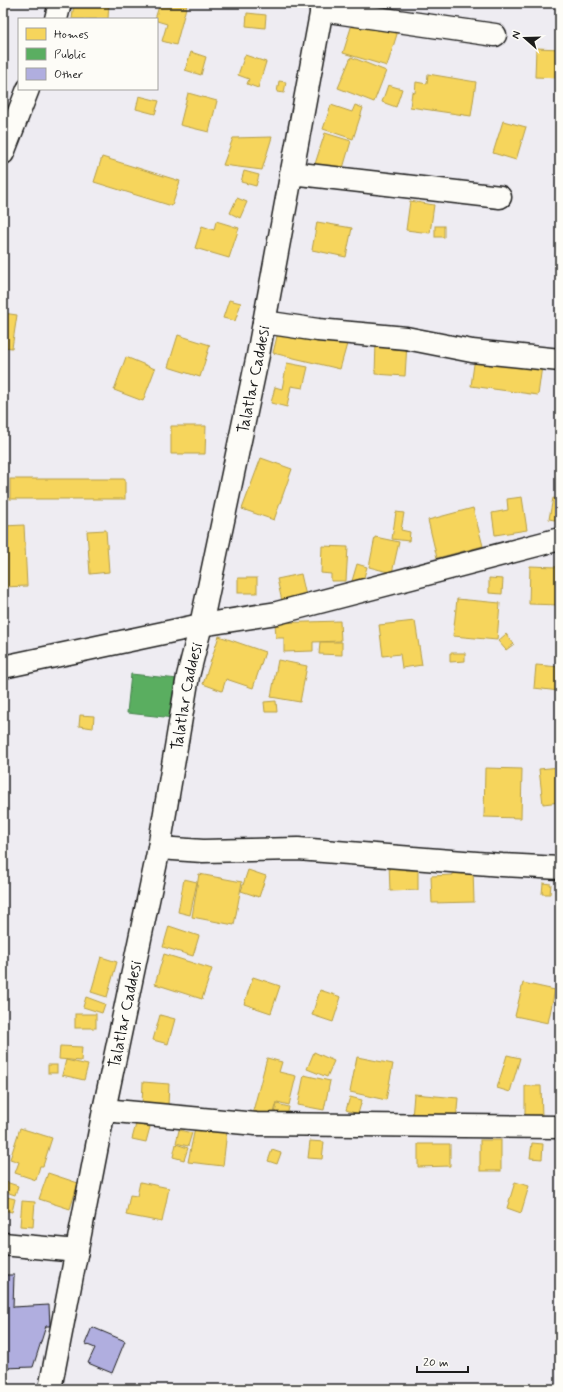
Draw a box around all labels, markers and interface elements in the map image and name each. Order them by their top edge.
legend [18,18,158,90]
north arrow [505,18,545,58]
text: Homes [54,27,89,43]
text: N [509,29,524,41]
text: Public [54,47,86,63]
text: Other [54,67,83,83]
street label: Talatlar Caddesi [233,324,275,435]
street label: Talatlar Caddesi [167,640,208,752]
street label: Talatlar Caddesi [104,958,147,1070]
scale bar [417,1348,468,1374]
text: 20 m [423,1355,449,1371]

